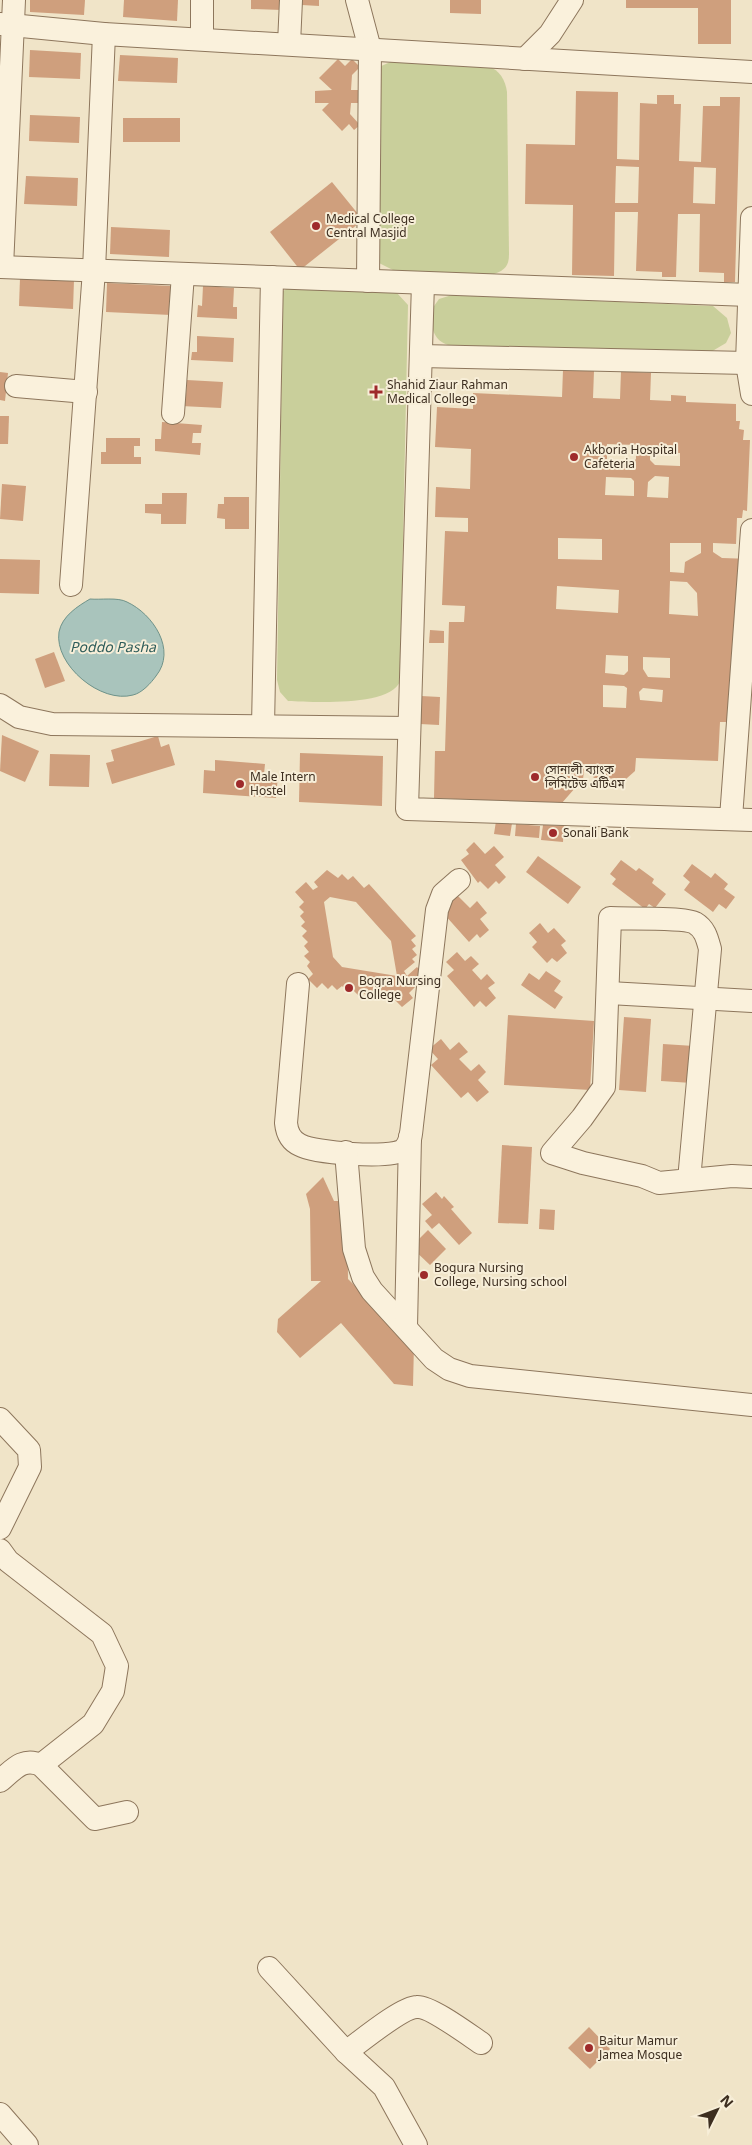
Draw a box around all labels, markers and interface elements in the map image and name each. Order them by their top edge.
place label: Medical College Central Masjid [326,212,415,242]
marker: Medical College Central Masjid [310,220,322,232]
place label: Shahid Ziaur Rahman Medical College [387,378,508,408]
marker: Shahid Ziaur Rahman Medical College [369,385,383,399]
place label: Akboria Hospital Cafeteria [584,443,677,473]
marker: Akboria Hospital Cafeteria [568,451,580,463]
water label: Poddo Pasha [70,639,157,658]
place label: সোনালী ব্যাংক লিমিটেড এটিএম [544,762,625,793]
place label: Male Intern Hostel [250,770,316,800]
marker: সোনালী ব্যাংক লিমিটেড এটিএম [529,771,541,783]
marker: Male Intern Hostel [234,778,246,790]
place label: Sonali Bank [563,826,629,842]
marker: Sonali Bank [547,827,559,839]
place label: Bogra Nursing College [359,974,441,1004]
marker: Bogra Nursing College [343,982,355,994]
place label: Bogura Nursing College, Nursing school [434,1261,567,1291]
marker: Bogura Nursing College, Nursing school [418,1269,430,1281]
place label: Baitur Mamur Jamea Mosque [598,2034,683,2064]
marker: Baitur Mamur Jamea Mosque [583,2042,595,2054]
north arrow [692,2085,742,2135]
text: N [715,2092,736,2113]

